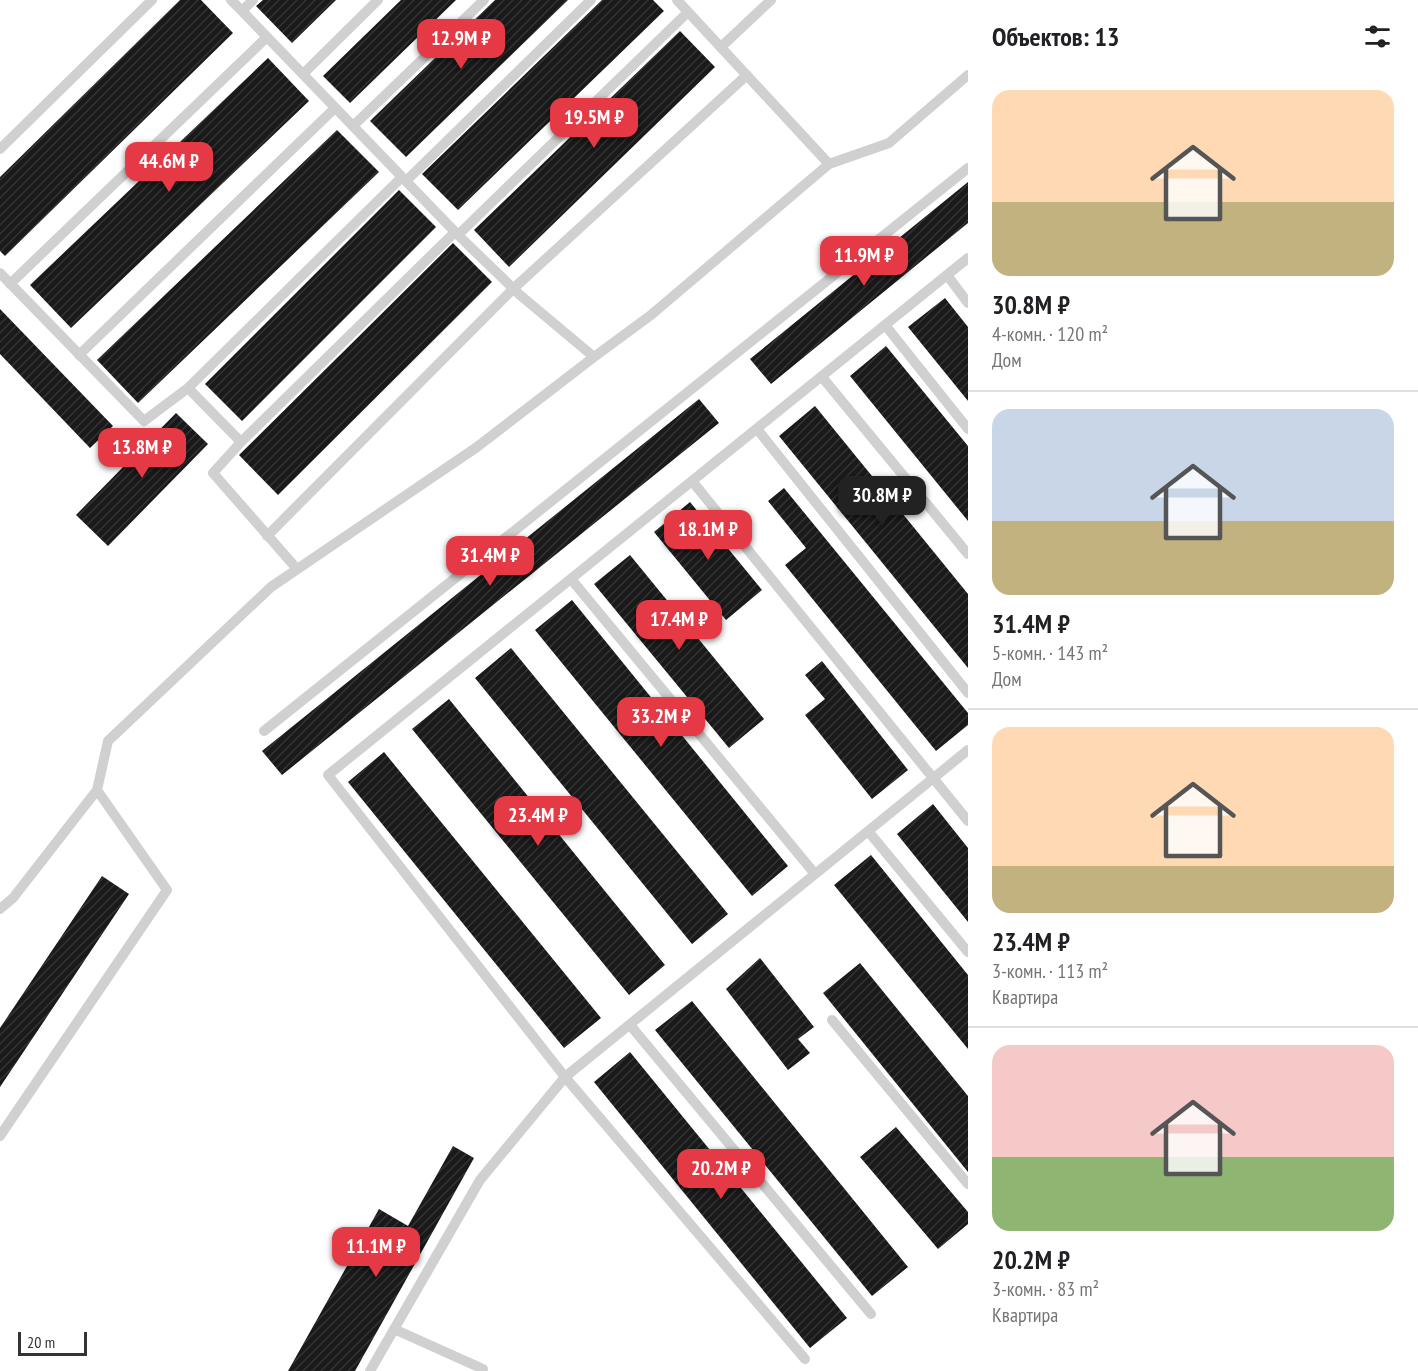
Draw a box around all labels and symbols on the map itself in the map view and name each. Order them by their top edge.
pin: 12.9M ₽ [406,19,516,70]
pin: 19.5M ₽ [539,98,649,149]
pin: 44.6M ₽ [114,142,224,193]
pin: 11.9M ₽ [809,236,919,287]
pin: 13.8M ₽ [87,428,197,479]
pin: 30.8M ₽ [827,476,937,527]
pin: 18.1M ₽ [653,510,763,561]
pin: 31.4M ₽ [435,536,545,587]
pin: 17.4M ₽ [624,600,734,651]
pin: 33.2M ₽ [606,697,716,748]
pin: 23.4M ₽ [483,796,593,847]
pin: 20.2M ₽ [666,1149,776,1200]
pin: 11.1M ₽ [321,1227,431,1278]
scale bar [18,1329,87,1356]

